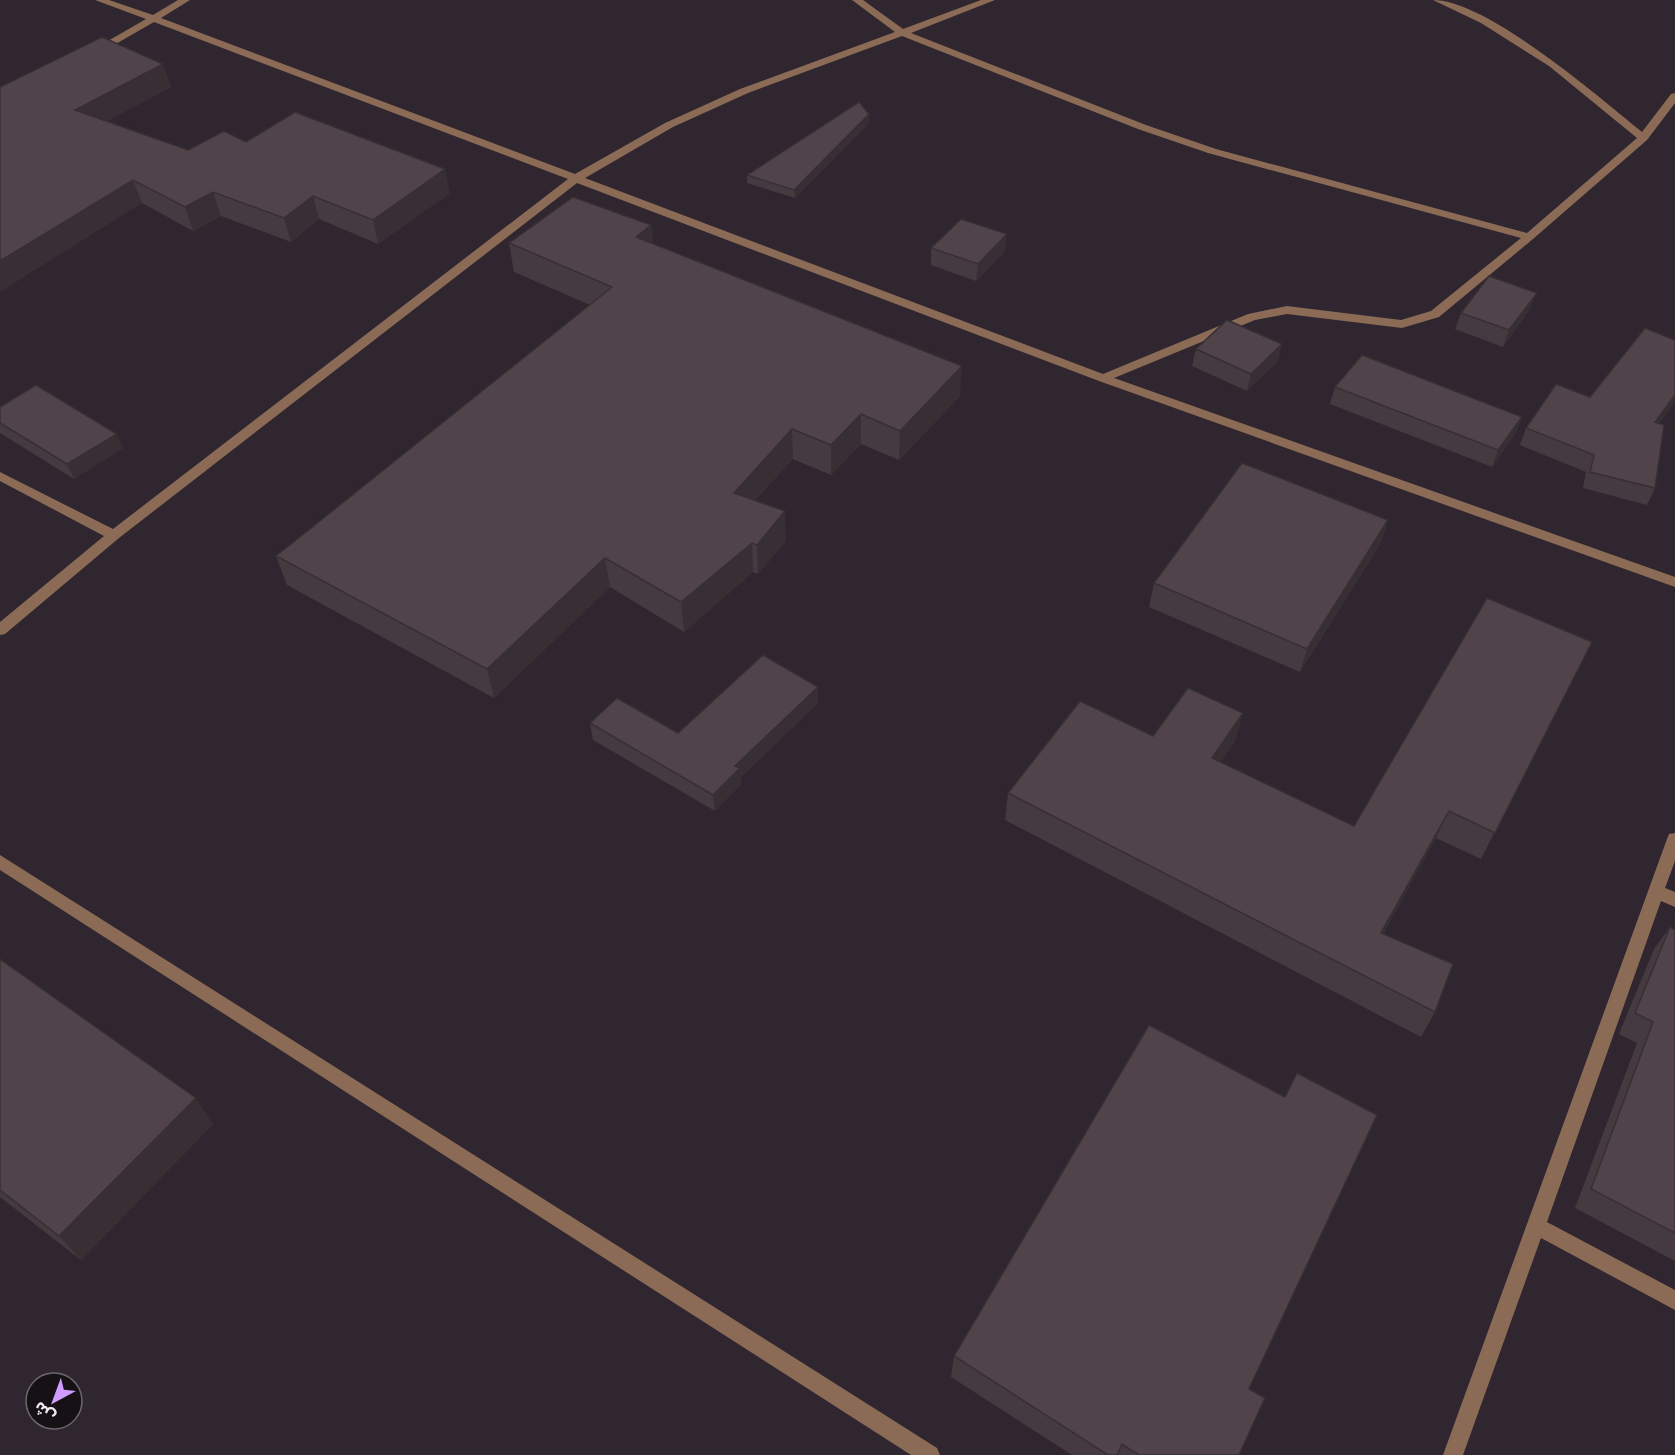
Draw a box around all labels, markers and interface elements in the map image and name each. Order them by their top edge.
north arrow [24,1371,84,1431]
text: ش [29,1398,59,1427]

